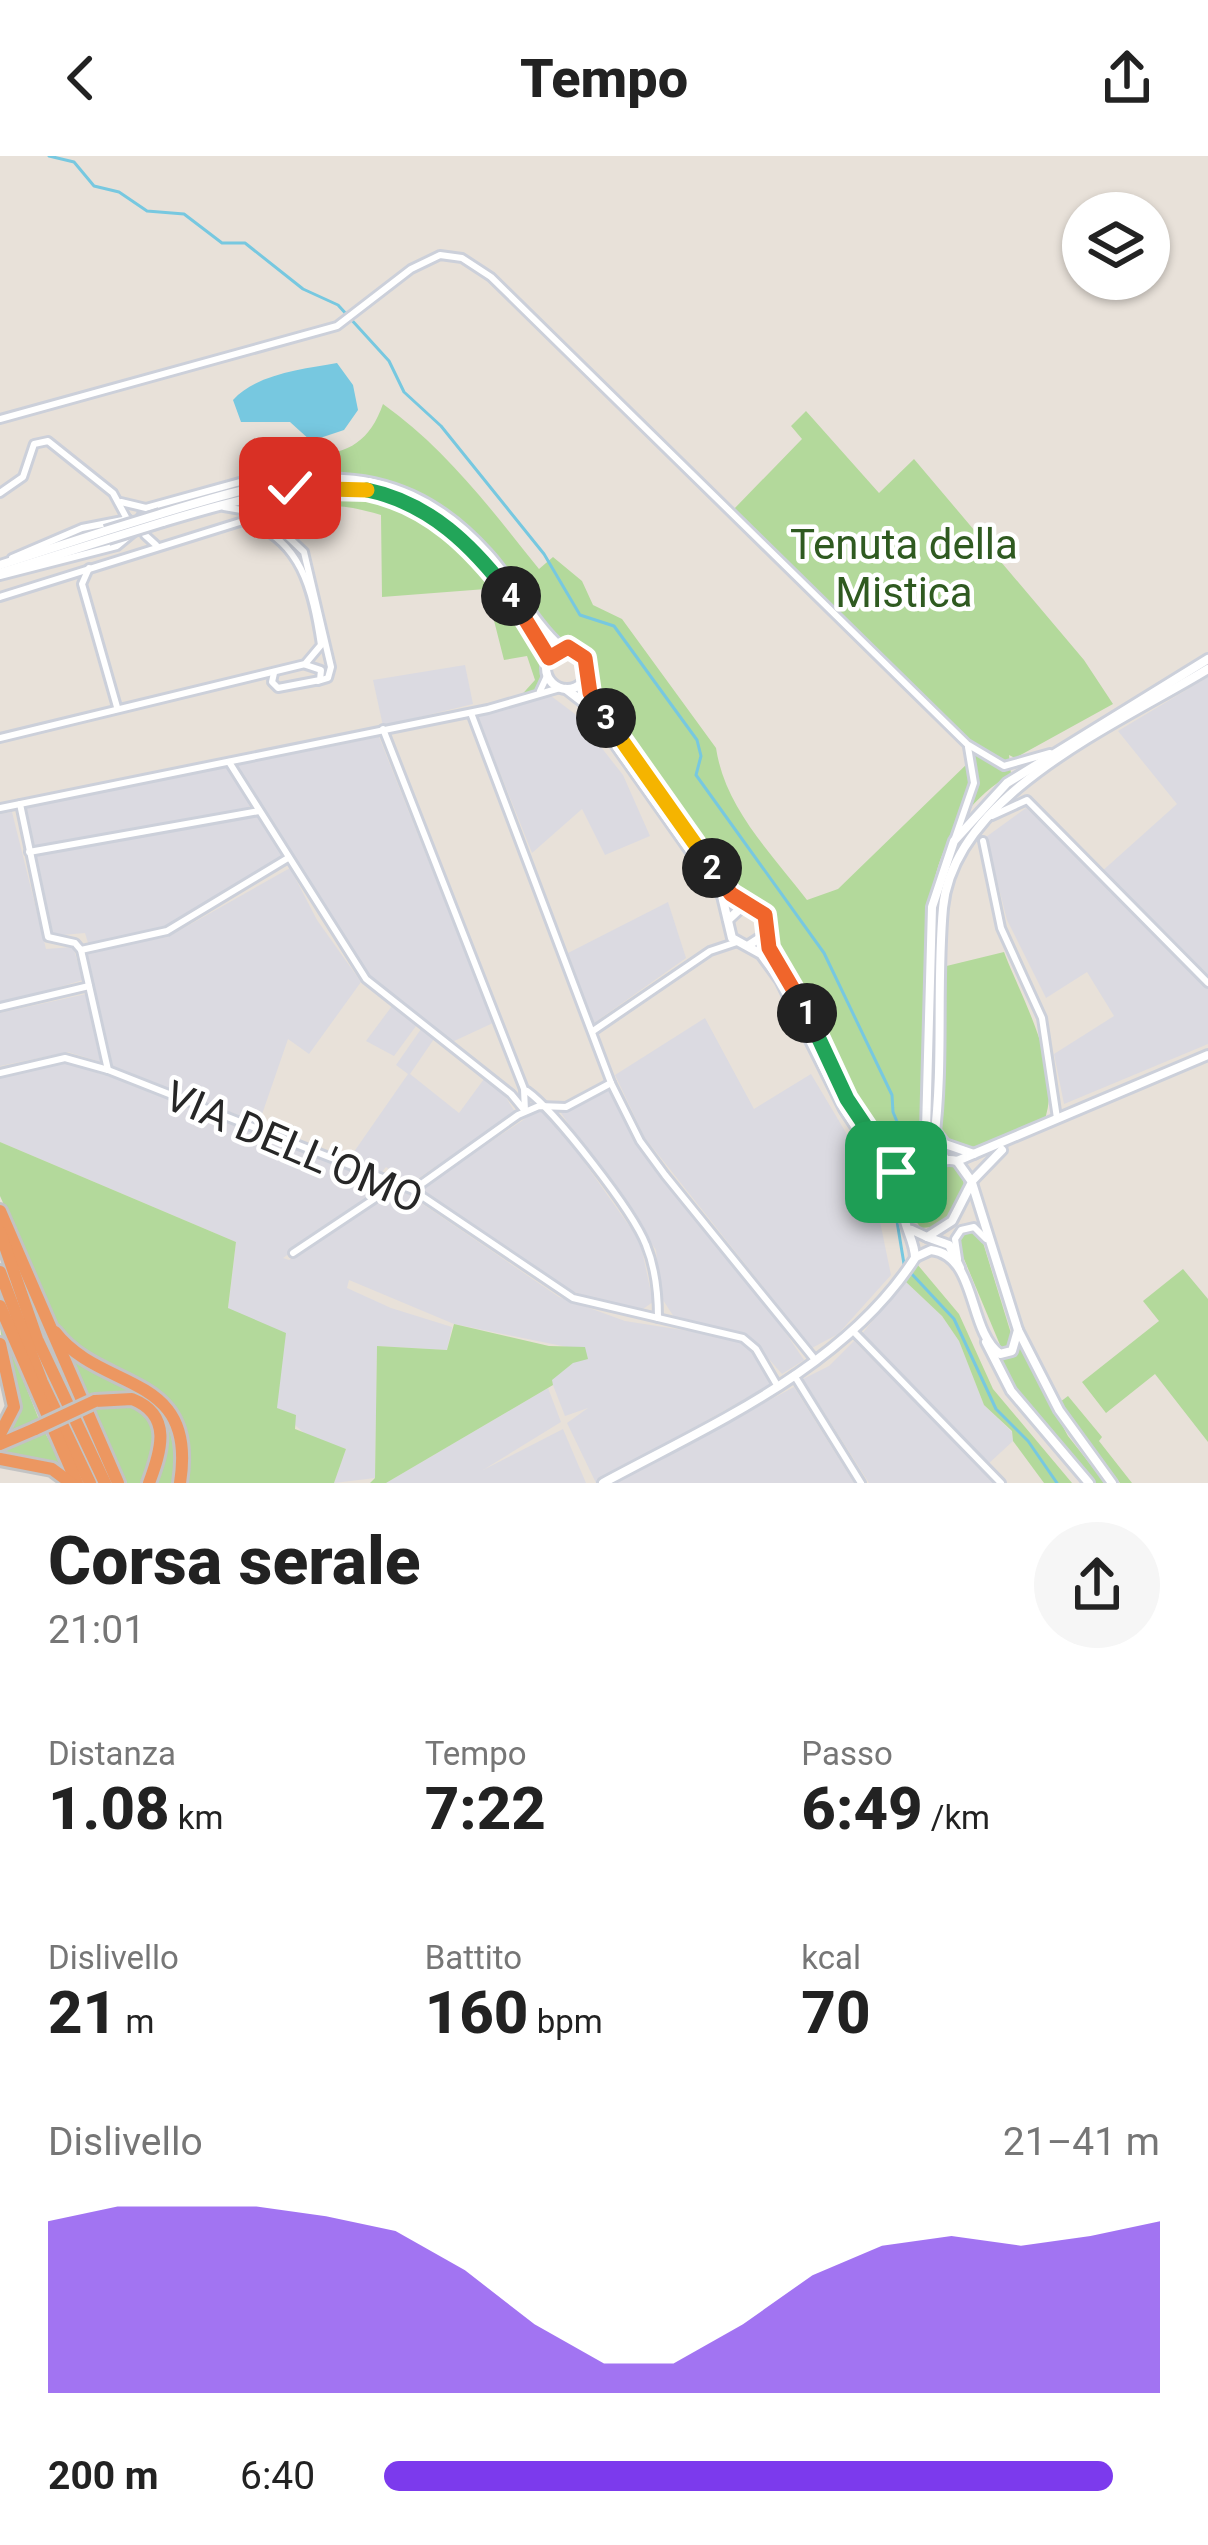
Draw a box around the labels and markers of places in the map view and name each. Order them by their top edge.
pin [239,437,341,539]
pin: 4 [481,566,541,626]
pin: 3 [576,688,636,748]
pin: 2 [682,838,742,898]
pin: 1 [777,983,837,1043]
pin [845,1121,947,1223]

